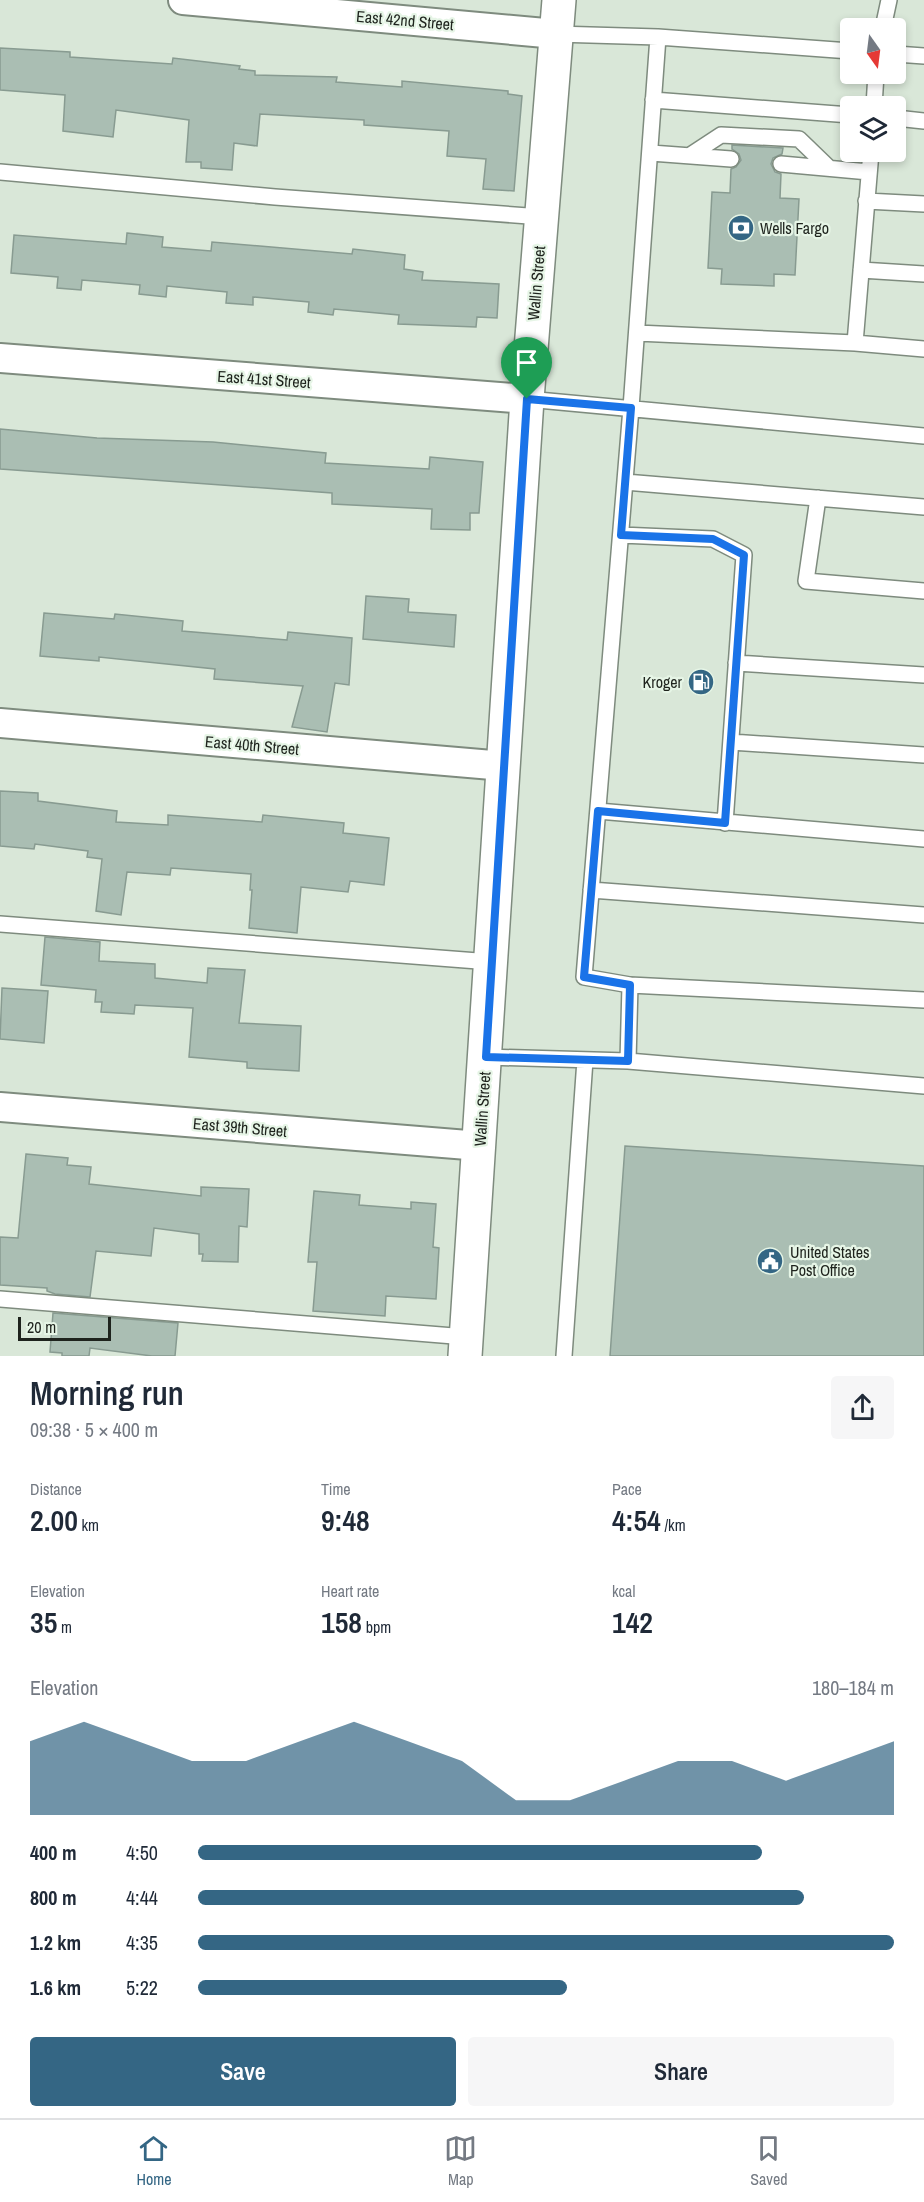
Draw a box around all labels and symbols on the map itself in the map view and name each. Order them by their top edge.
street label: East 42nd Street [355,5,455,35]
north arrow [840,18,906,84]
bank icon: Wells Fargo [726,213,756,243]
place label: Wells Fargo [760,217,829,239]
street label: Wallin Street [522,245,550,321]
pin [501,337,552,399]
street label: East 41st Street [217,365,312,393]
fuel station icon: Kroger [686,667,716,697]
place label: Kroger [643,671,683,693]
street label: East 40th Street [204,730,300,760]
street label: Wallin Street [468,1071,496,1147]
street label: East 39th Street [192,1112,288,1142]
place label: United States Post Office [790,1241,870,1281]
public building icon: United States Post Office [755,1246,785,1276]
scale bar [18,1314,111,1342]

